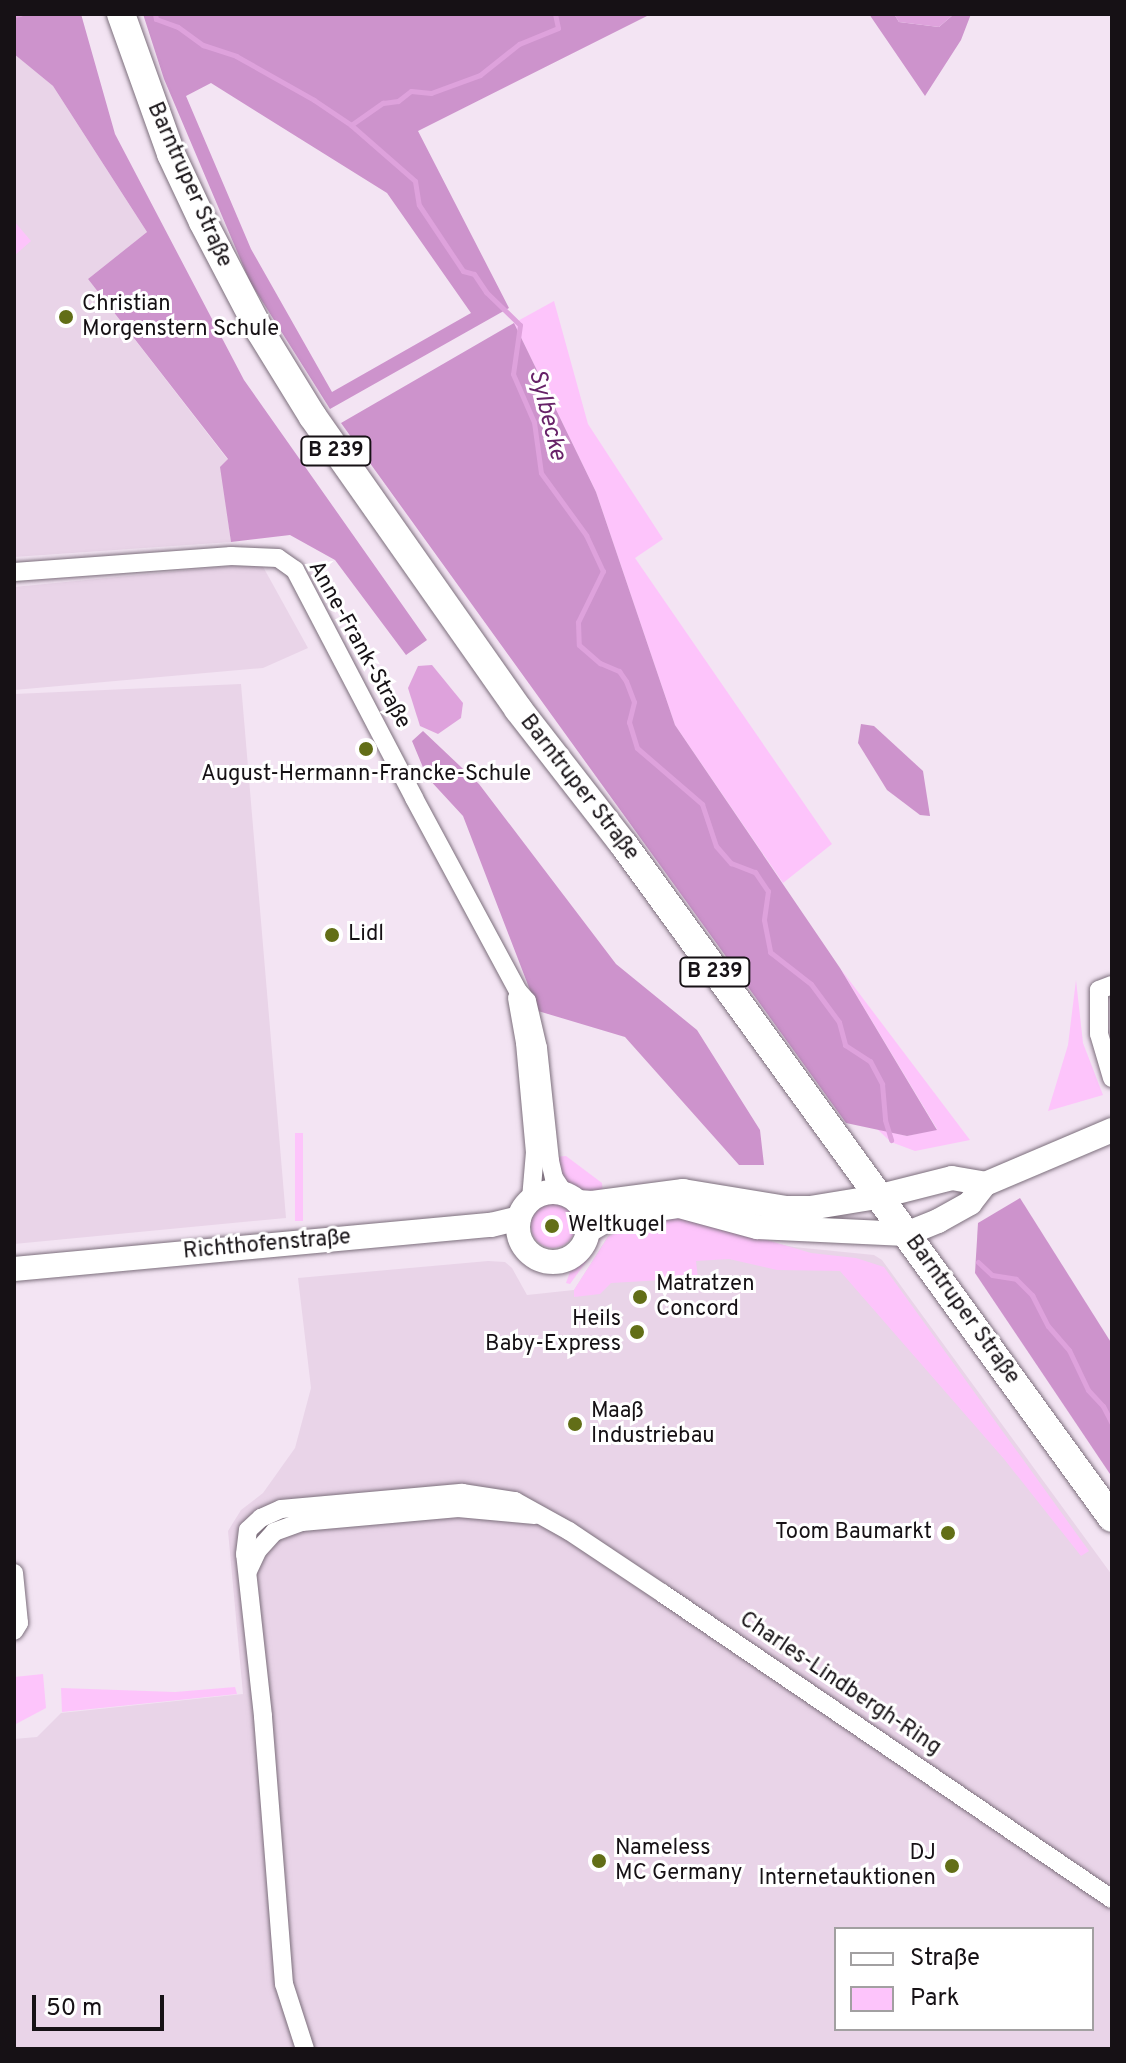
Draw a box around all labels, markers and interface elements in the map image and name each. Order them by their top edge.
street label: Barntruper Straße [141,98,237,272]
place label: Christian Morgenstern Schule [82,291,279,342]
marker: Christian Morgenstern Schule [57,308,75,326]
water label: Sylbecke [521,367,571,463]
road number: B 239 [300,435,372,467]
street label: Anne-Frank-Straße [302,557,416,733]
street label: Barntruper Straße [514,710,644,866]
marker: August-Hermann-Francke-Schule [357,740,375,758]
place label: August-Hermann-Francke-Schule [201,762,531,788]
place label: Lidl [348,922,384,948]
marker: Lidl [323,926,341,944]
road number: B 239 [679,956,751,988]
place label: Weltkugel [568,1213,665,1239]
marker: Weltkugel [543,1217,561,1235]
street label: Richthofenstraße [182,1225,352,1265]
street label: Barntruper Straße [899,1230,1025,1390]
place label: Matratzen Concord [656,1271,755,1322]
marker: Matratzen Concord [631,1288,649,1306]
place label: Heils Baby-Express [485,1306,621,1358]
marker: Heils Baby-Express [628,1323,646,1341]
place label: Maaß Industriebau [591,1398,715,1450]
marker: Maaß Industriebau [566,1415,584,1433]
place label: Toom Baumarkt [775,1520,932,1546]
marker: Toom Baumarkt [939,1524,957,1542]
street label: Charles-Lindbergh-Ring [734,1607,946,1761]
place label: Nameless MC Germany [615,1835,742,1886]
place label: DJ Internetauktionen [759,1840,936,1892]
marker: Nameless MC Germany [590,1852,608,1870]
marker: DJ Internetauktionen [943,1857,961,1875]
legend [834,1927,1094,2031]
text: Straße [910,1944,980,1974]
scale bar [36,1979,168,2029]
text: Park [910,1984,960,2014]
text: 50 m [46,1994,102,2024]

